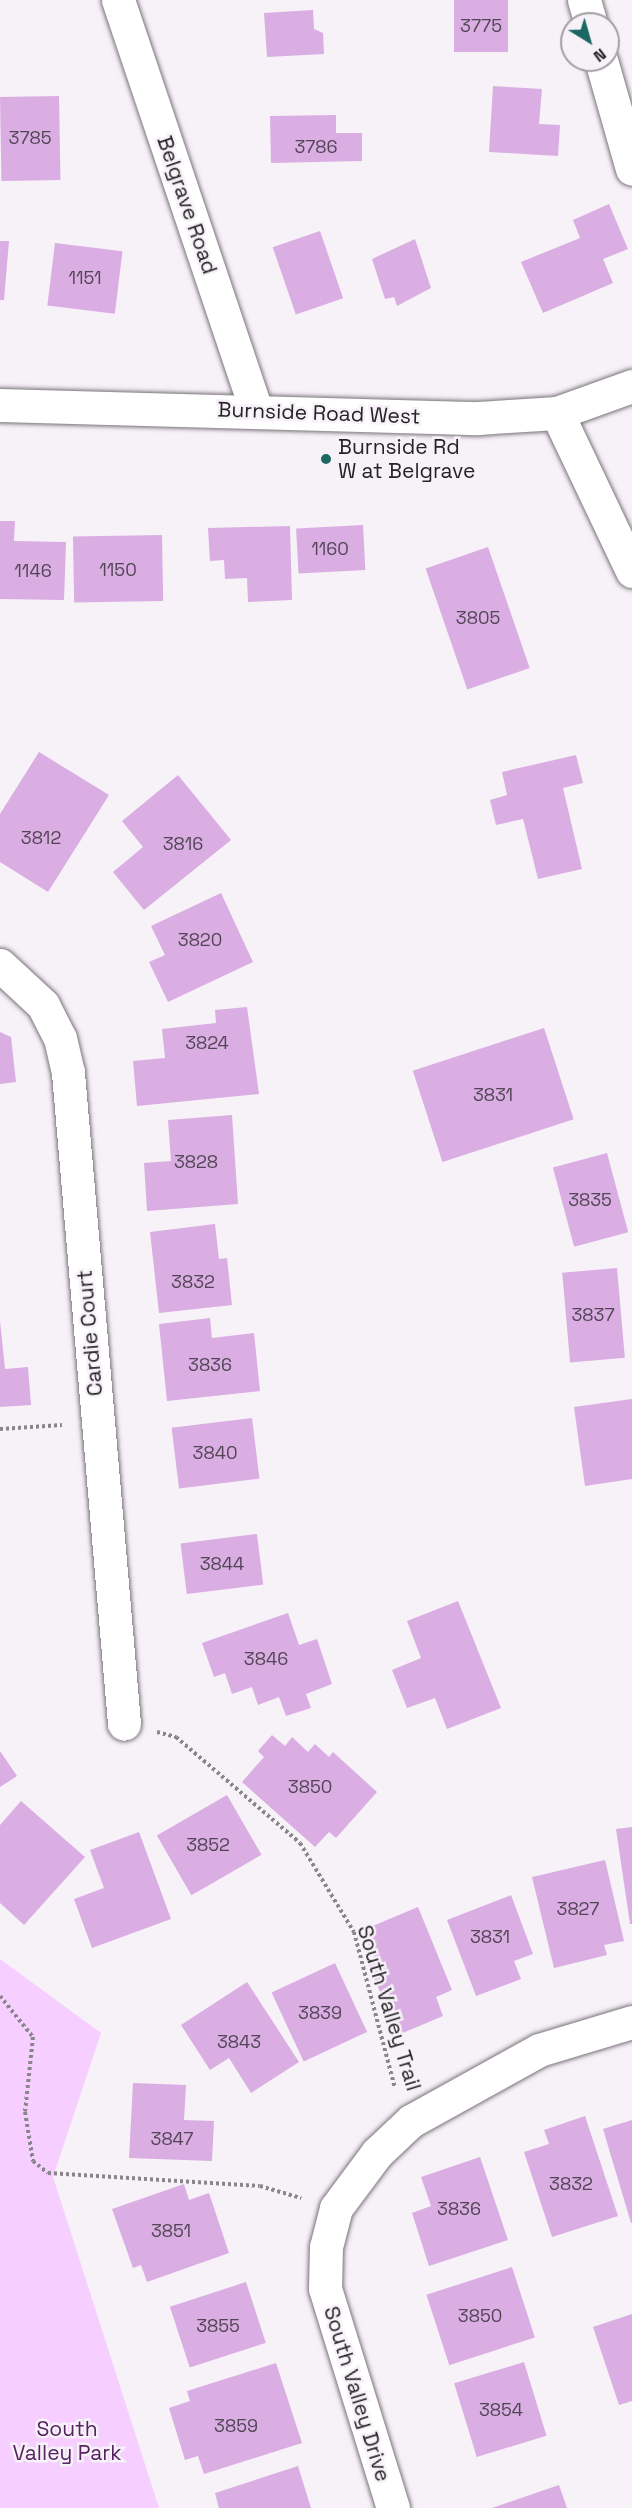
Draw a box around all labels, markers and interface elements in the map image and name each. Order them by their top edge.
north arrow [560,12,620,72]
house number: 3775 [460,15,502,37]
text: N [589,44,611,67]
house number: 3785 [9,127,51,149]
street label: Belgrave Road [152,133,222,277]
house number: 3786 [294,136,338,158]
house number: 1151 [68,267,102,289]
street label: Burnside Road West [217,397,421,429]
place label: Burnside Rd W at Belgrave [338,434,476,484]
marker: Burnside Rd W at Belgrave [319,452,333,466]
house number: 1160 [311,538,349,560]
house number: 1150 [99,559,137,581]
house number: 1146 [14,560,52,582]
house number: 3805 [456,607,500,629]
house number: 3812 [21,827,61,849]
house number: 3816 [163,833,203,855]
house number: 3820 [178,929,222,951]
house number: 3824 [185,1032,229,1054]
house number: 3831 [473,1084,513,1106]
house number: 3828 [174,1151,218,1173]
house number: 3835 [568,1189,612,1211]
street label: Cardie Court [72,1269,108,1397]
house number: 3832 [171,1271,215,1293]
house number: 3837 [571,1304,615,1326]
house number: 3836 [188,1354,232,1376]
house number: 3840 [193,1442,237,1464]
house number: 3844 [200,1553,244,1575]
house number: 3846 [244,1648,288,1670]
house number: 3850 [288,1776,332,1798]
house number: 3852 [186,1834,230,1856]
house number: 3827 [557,1898,599,1920]
street label: South Valley Trail [352,1922,426,2094]
house number: 3831 [470,1926,510,1948]
house number: 3839 [298,2002,342,2024]
house number: 3843 [217,2031,261,2053]
house number: 3847 [151,2128,193,2150]
house number: 3832 [549,2173,593,2195]
house number: 3836 [437,2198,481,2220]
house number: 3851 [151,2220,191,2242]
street label: South Valley Drive [318,2303,396,2485]
house number: 3850 [458,2305,502,2327]
house number: 3855 [196,2315,240,2337]
house number: 3854 [479,2399,523,2421]
house number: 3859 [214,2415,258,2437]
park label: South Valley Park [13,2416,121,2466]

